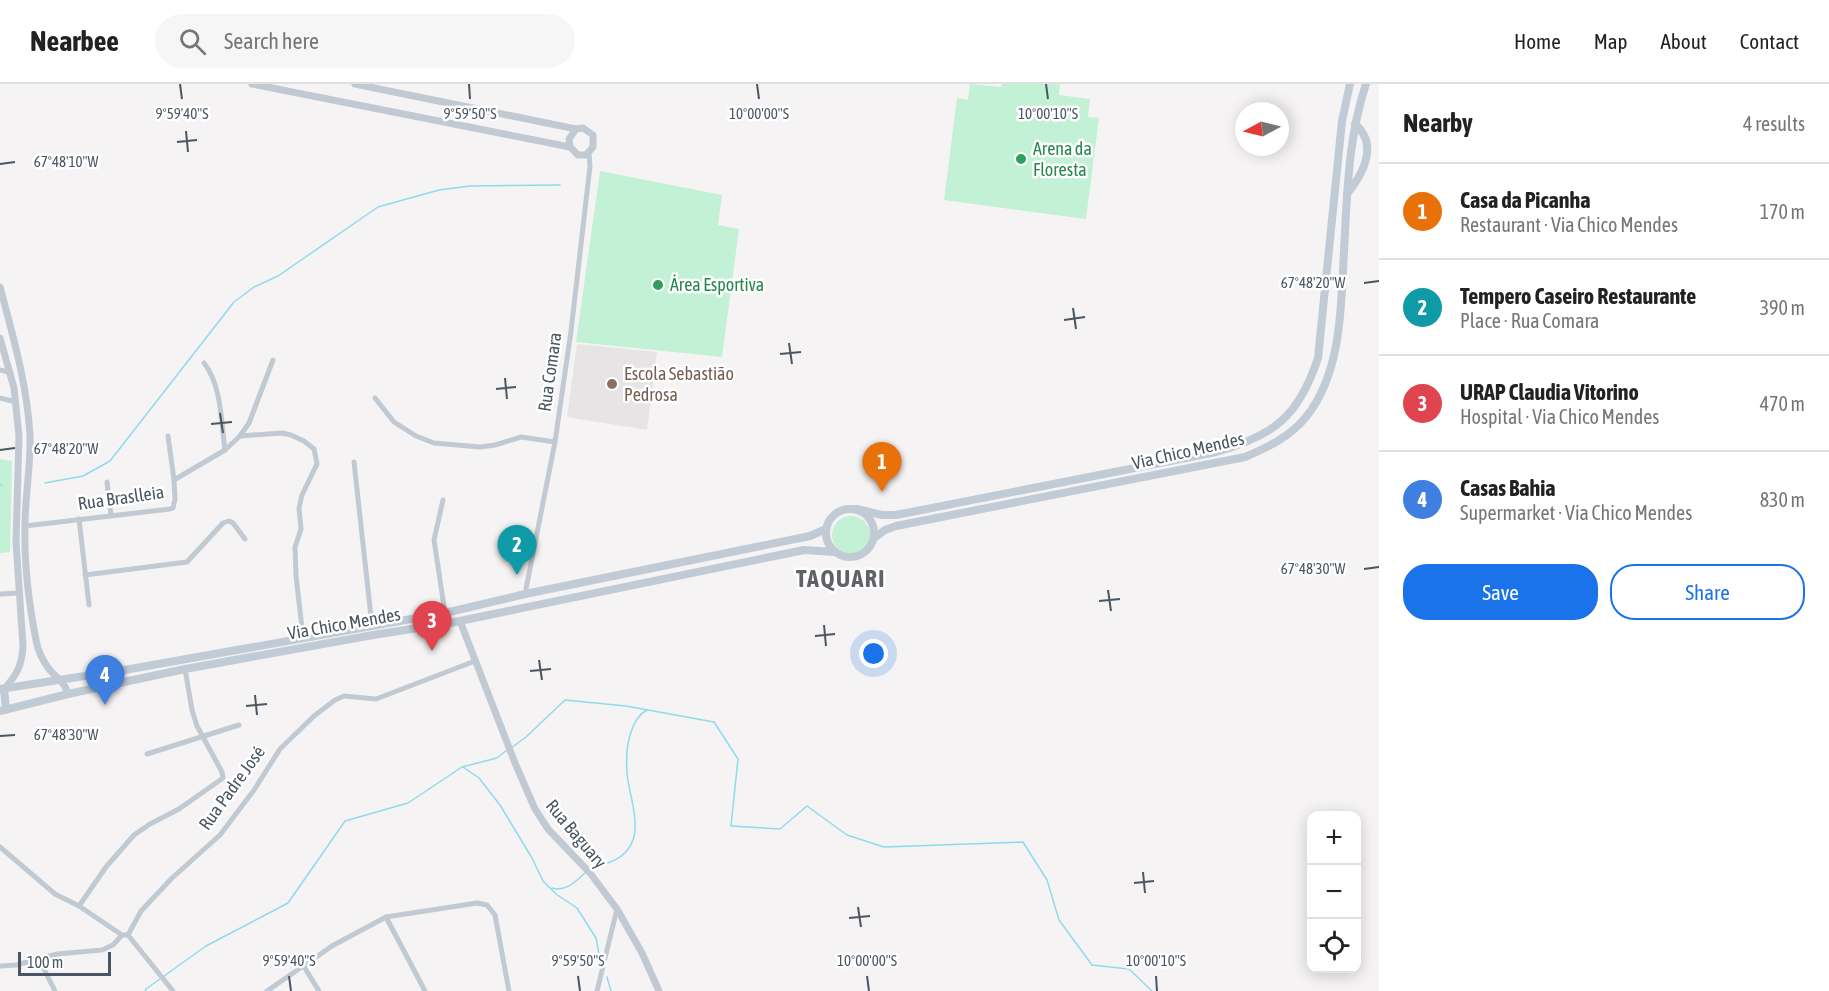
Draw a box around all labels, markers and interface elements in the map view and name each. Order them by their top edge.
search box [155,14,575,68]
text: Nearbee [30,25,119,57]
icon: search [176,25,209,58]
text: Search here [224,28,319,54]
text: Home [1514,29,1561,53]
text: Map [1594,29,1628,53]
text: About [1661,29,1707,53]
text: Contact [1740,29,1799,53]
north arrow [1235,102,1289,156]
text: 9°59'40"S [155,105,209,122]
text: 9°59'50"S [443,105,497,122]
text: 10°00'00"S [729,105,789,122]
text: 10°00'10"S [1018,105,1078,122]
text: Nearby [1403,108,1473,138]
text: 4 results [1743,112,1805,135]
place label: Arena da Floresta [1033,138,1092,180]
marker: Arena da Floresta [1014,152,1028,166]
text: 67°48'10"W [34,153,98,170]
text: Casa da Picanha [1460,187,1590,213]
text: 1 [1418,200,1427,223]
text: 170 m [1760,200,1805,223]
text: Restaurant · Via Chico Mendes [1460,213,1678,236]
place label: Área Esportiva [670,274,764,295]
text: 67°48'20"W [1281,274,1345,291]
marker: Área Esportiva [651,278,665,292]
text: Tempero Caseiro Restaurante [1460,283,1696,309]
text: 2 [1418,296,1427,319]
text: 390 m [1760,296,1805,319]
text: Place · Rua Comara [1460,309,1599,332]
street label: Rua Comara [534,331,565,413]
place label: Escola Sebastião Pedrosa [624,363,734,405]
marker: Escola Sebastião Pedrosa [605,377,619,391]
text: URAP Claudia Vitorino [1460,379,1639,405]
text: 3 [1418,392,1427,415]
text: 470 m [1760,392,1805,415]
text: Hospital · Via Chico Mendes [1460,405,1659,428]
street label: Via Chico Mendes [1130,427,1246,474]
text: 67°48'20"W [34,440,98,457]
pin: 1 [862,442,902,492]
text: Casas Bahia [1460,475,1556,501]
street label: Rua Braslleia [77,481,165,514]
text: 4 [1418,488,1427,511]
text: 830 m [1760,488,1805,511]
text: Supermarket · Via Chico Mendes [1460,501,1692,524]
pin: 2 [498,526,536,575]
text: 67°48'30"W [1281,560,1345,577]
button: Save [1403,564,1598,620]
button: Share [1610,564,1805,620]
district label: TAQUARI [796,565,886,592]
pin: 3 [412,602,452,651]
street label: Via Chico Mendes [286,603,402,644]
your location [859,639,888,668]
pin: 4 [86,656,124,705]
text: 67°48'30"W [34,726,98,743]
street label: Rua Padre José [194,742,269,834]
street label: Rua Baguary [542,795,611,872]
map controls [1307,811,1361,973]
button: + [1307,811,1361,865]
button: − [1307,865,1361,919]
button: locate [1307,919,1361,973]
scale bar [18,949,111,976]
text: 9°59'40"S [262,952,316,969]
text: 9°59'50"S [551,952,605,969]
text: 10°00'00"S [837,952,897,969]
text: 10°00'10"S [1126,952,1186,969]
text: 100 m [27,953,63,971]

